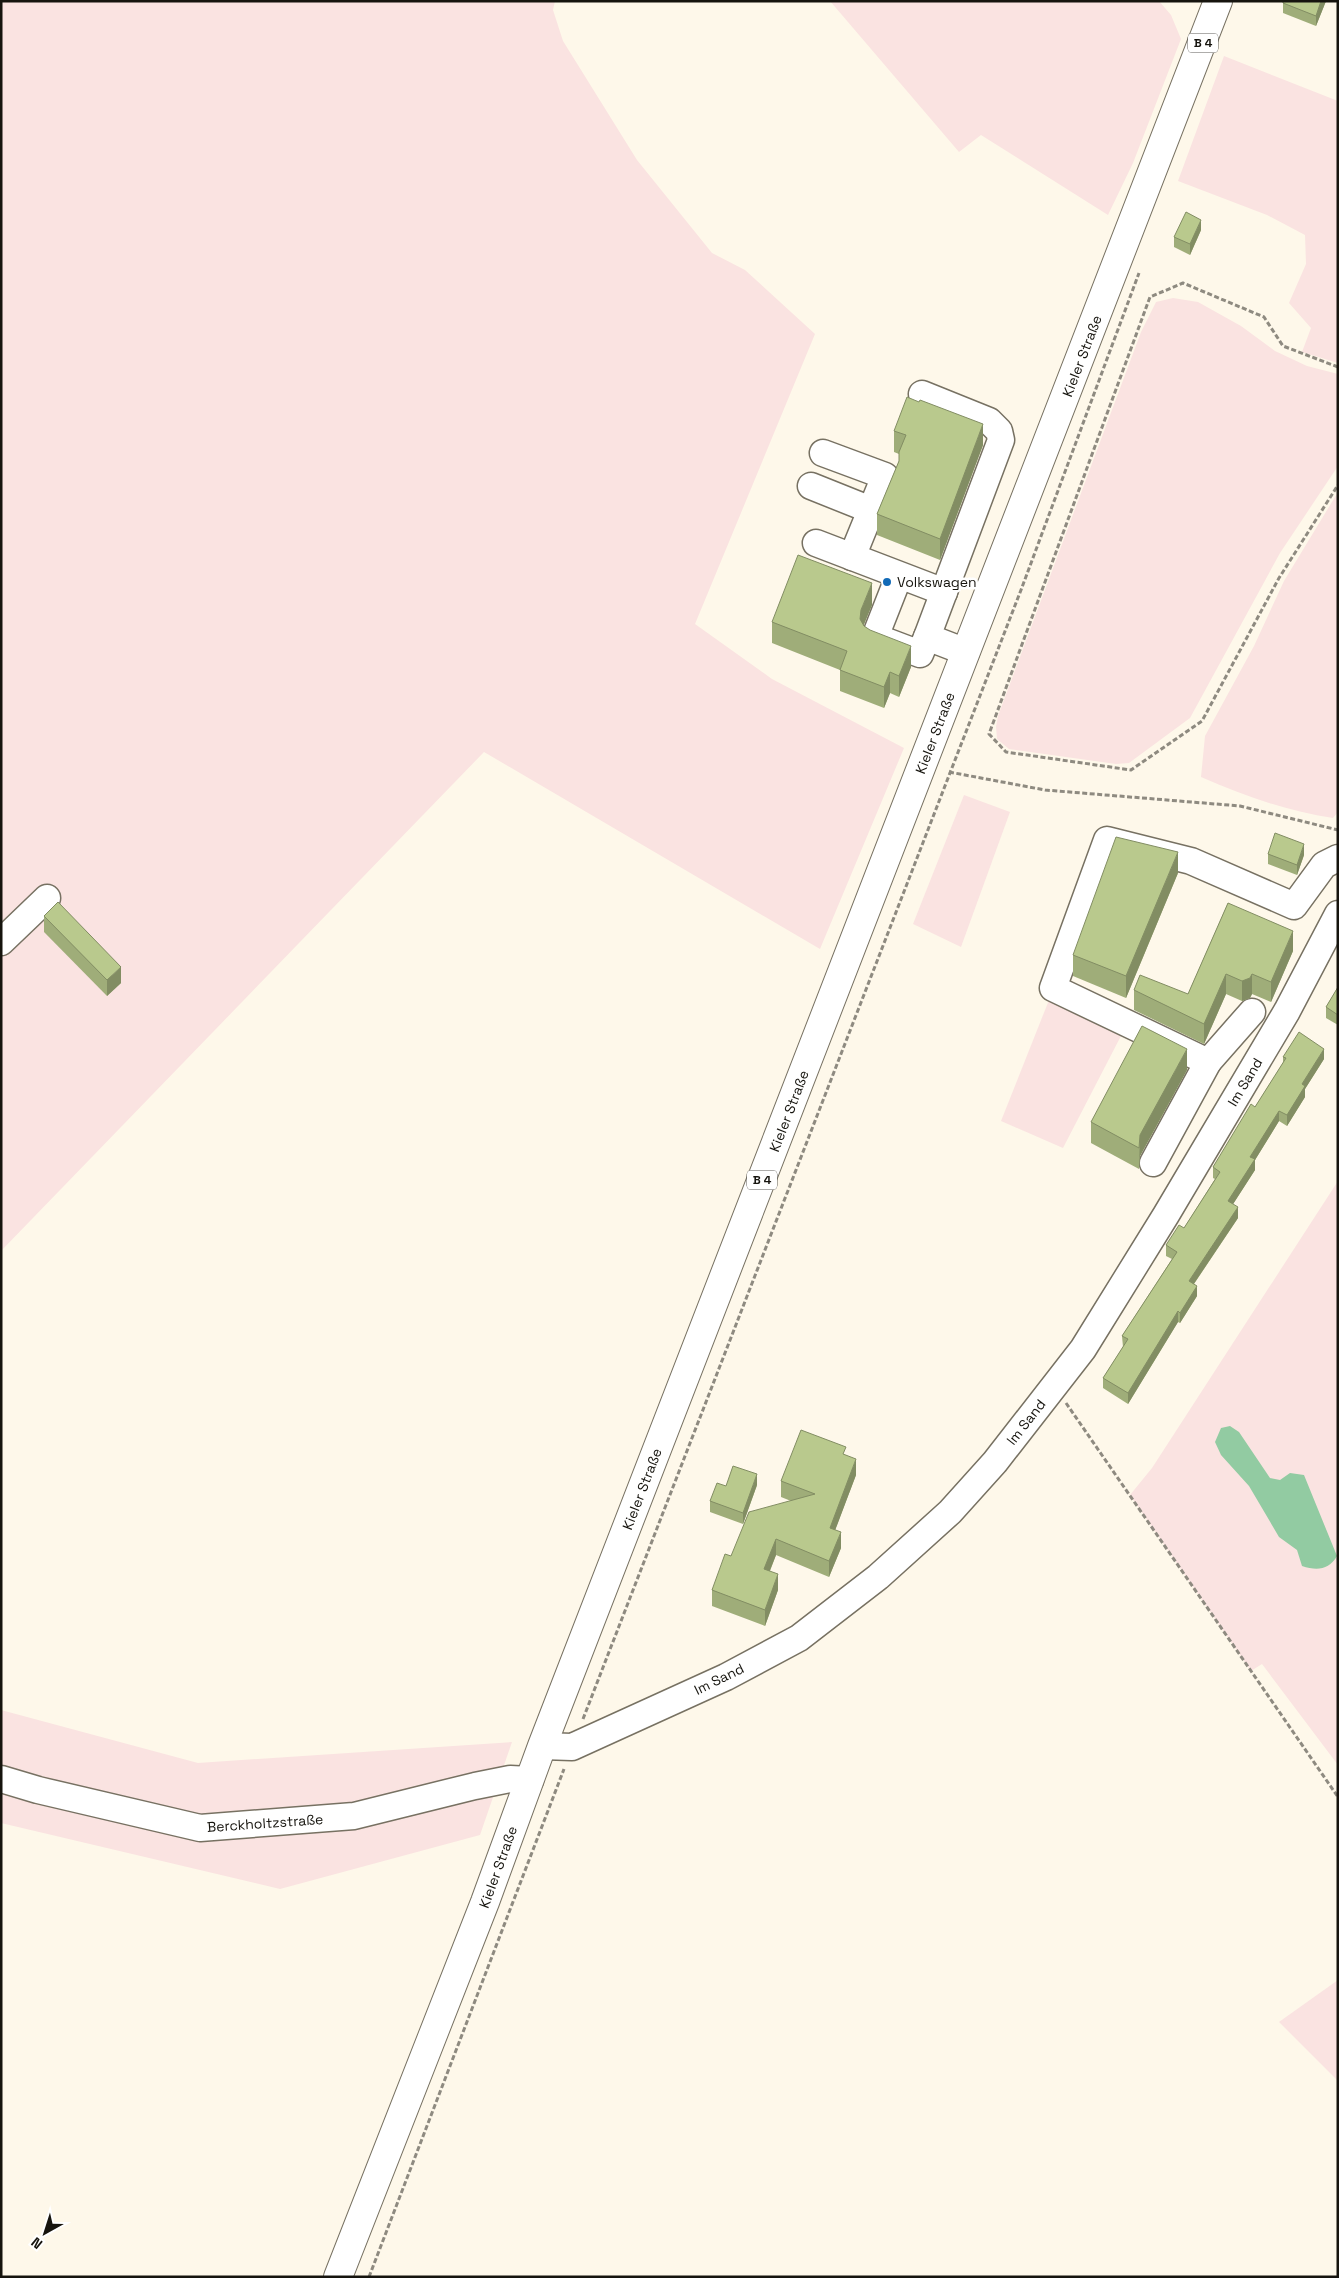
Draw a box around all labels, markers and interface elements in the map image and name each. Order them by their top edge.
road number: B 4 [1188,34,1218,52]
street label: Kieler Straße [1058,313,1106,399]
place label: Volkswagen [897,573,977,591]
marker: Volkswagen [881,576,893,588]
street label: Kieler Straße [911,690,959,776]
street label: Im Sand [1224,1055,1266,1109]
street label: Kieler Straße [765,1068,813,1154]
road number: B 4 [747,1170,777,1190]
street label: Im Sand [1003,1395,1049,1449]
street label: Kieler Straße [618,1446,666,1532]
street label: Im Sand [691,1659,747,1699]
street label: Berckholtzstraße [206,1810,324,1836]
street label: Kieler Straße [475,1823,521,1911]
north arrow [20,2208,70,2258]
text: N [28,2233,46,2253]

